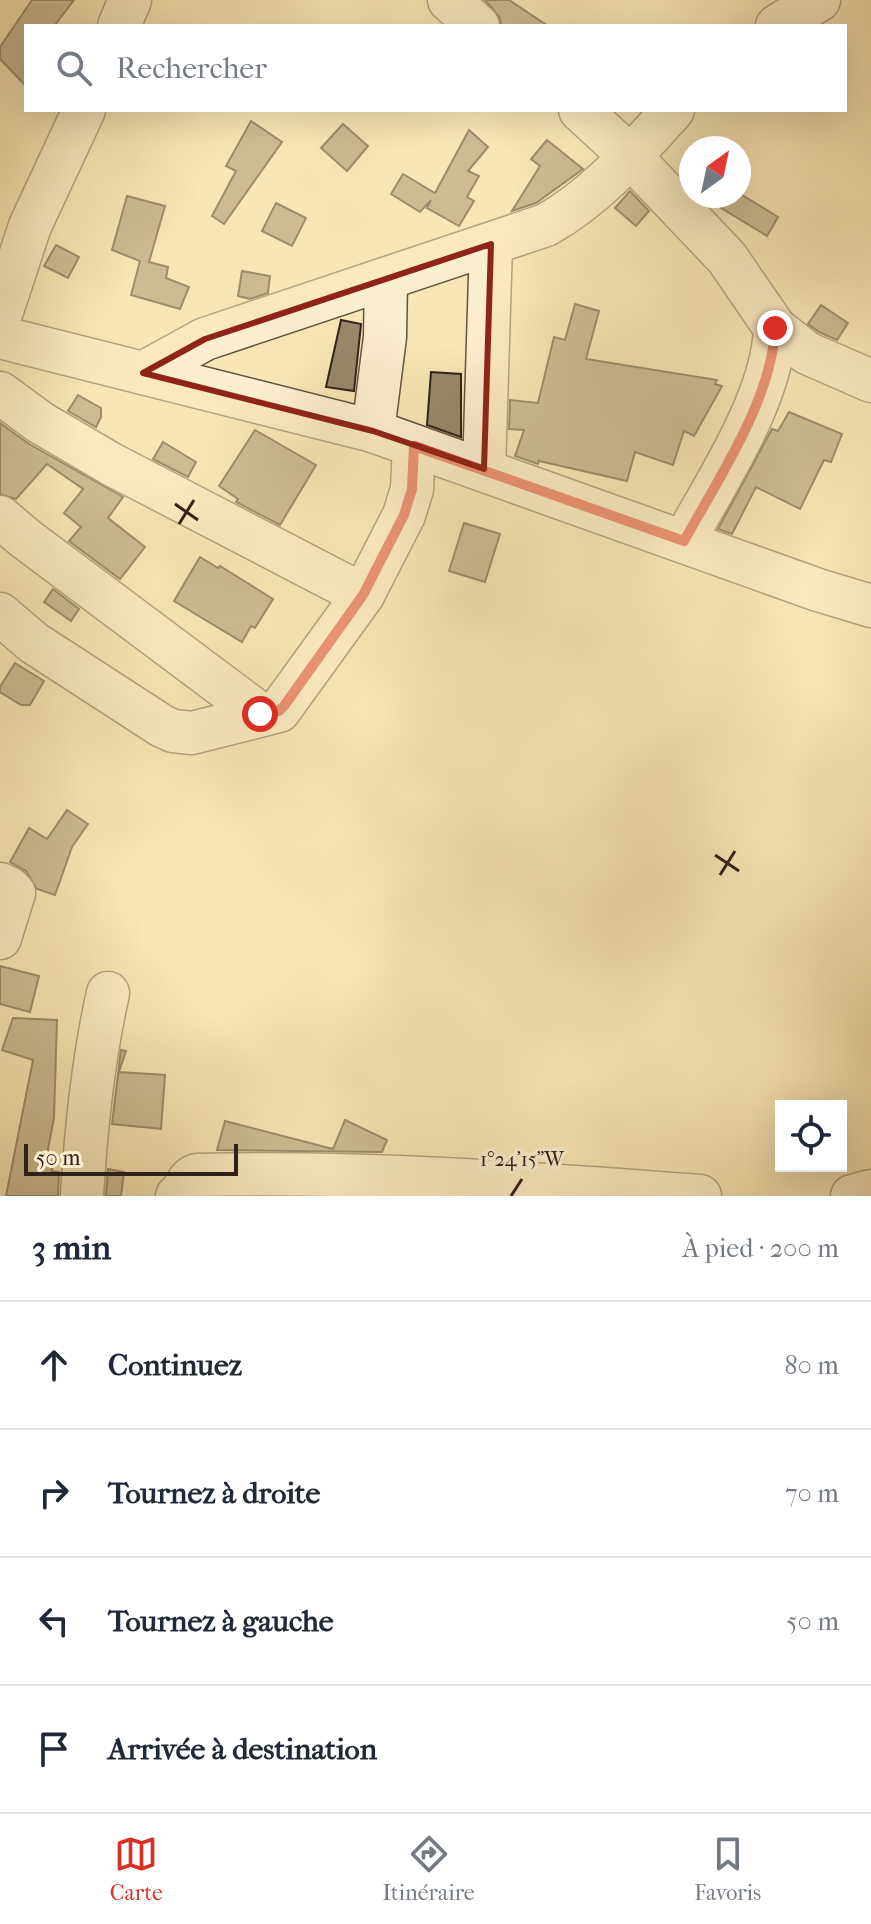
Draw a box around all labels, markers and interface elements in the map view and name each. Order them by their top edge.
search box [24,24,847,112]
icon: search [52,46,96,90]
text: Rechercher [116,51,267,86]
north arrow [679,136,751,208]
route end [757,310,793,346]
route start [242,696,278,732]
map controls [775,1100,847,1172]
button: locate [775,1100,847,1172]
scale bar [24,1140,238,1176]
text: 50 m [36,1145,81,1171]
text: 1°24'15"W [480,1148,565,1171]
text: 3 min [32,1228,111,1268]
text: À pied · 200 m [682,1233,839,1264]
icon: ahead [32,1343,76,1387]
text: Continuez [108,1348,242,1383]
text: 80 m [784,1350,839,1381]
icon: right [32,1471,76,1515]
text: Tournez à droite [108,1476,320,1511]
text: 70 m [785,1478,839,1509]
icon: left [32,1599,76,1643]
text: Tournez à gauche [108,1604,334,1639]
text: 50 m [786,1606,839,1637]
icon: arrive [32,1727,76,1771]
text: Arrivée à destination [108,1732,377,1767]
tab: Carte [110,1832,163,1906]
tab: Itinéraire [382,1832,475,1906]
tab: Favoris [694,1832,761,1906]

